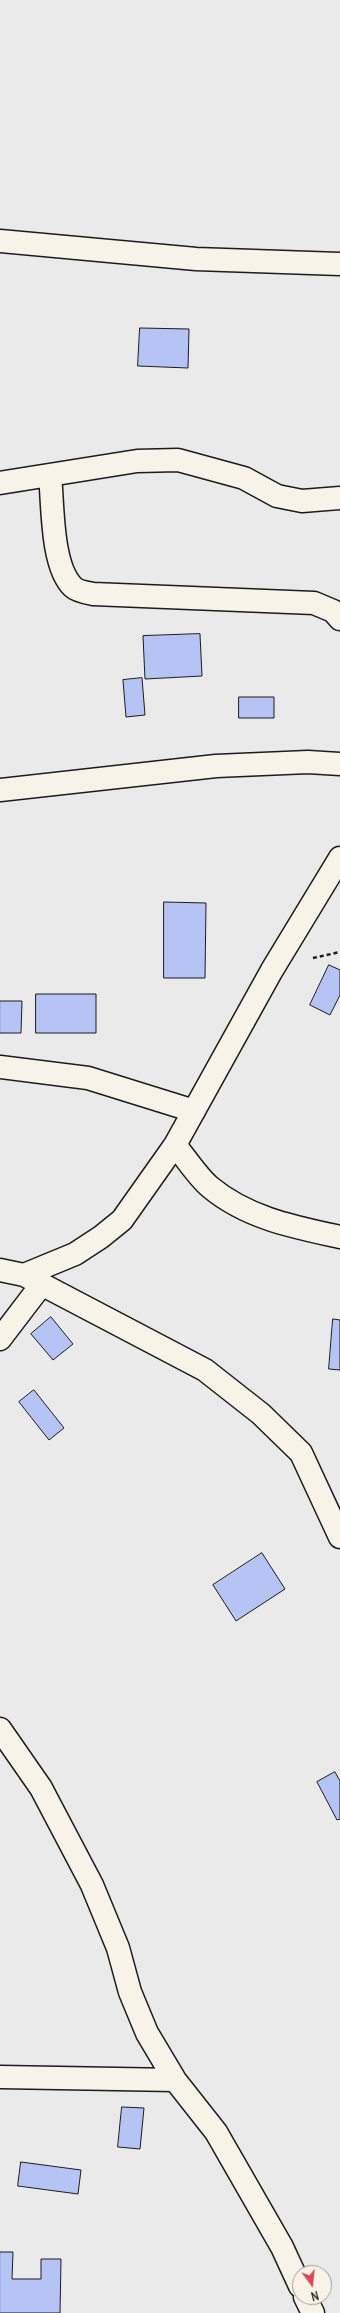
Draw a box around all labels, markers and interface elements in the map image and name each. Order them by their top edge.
north arrow [292,2265,332,2305]
text: N [309,2288,320,2303]

